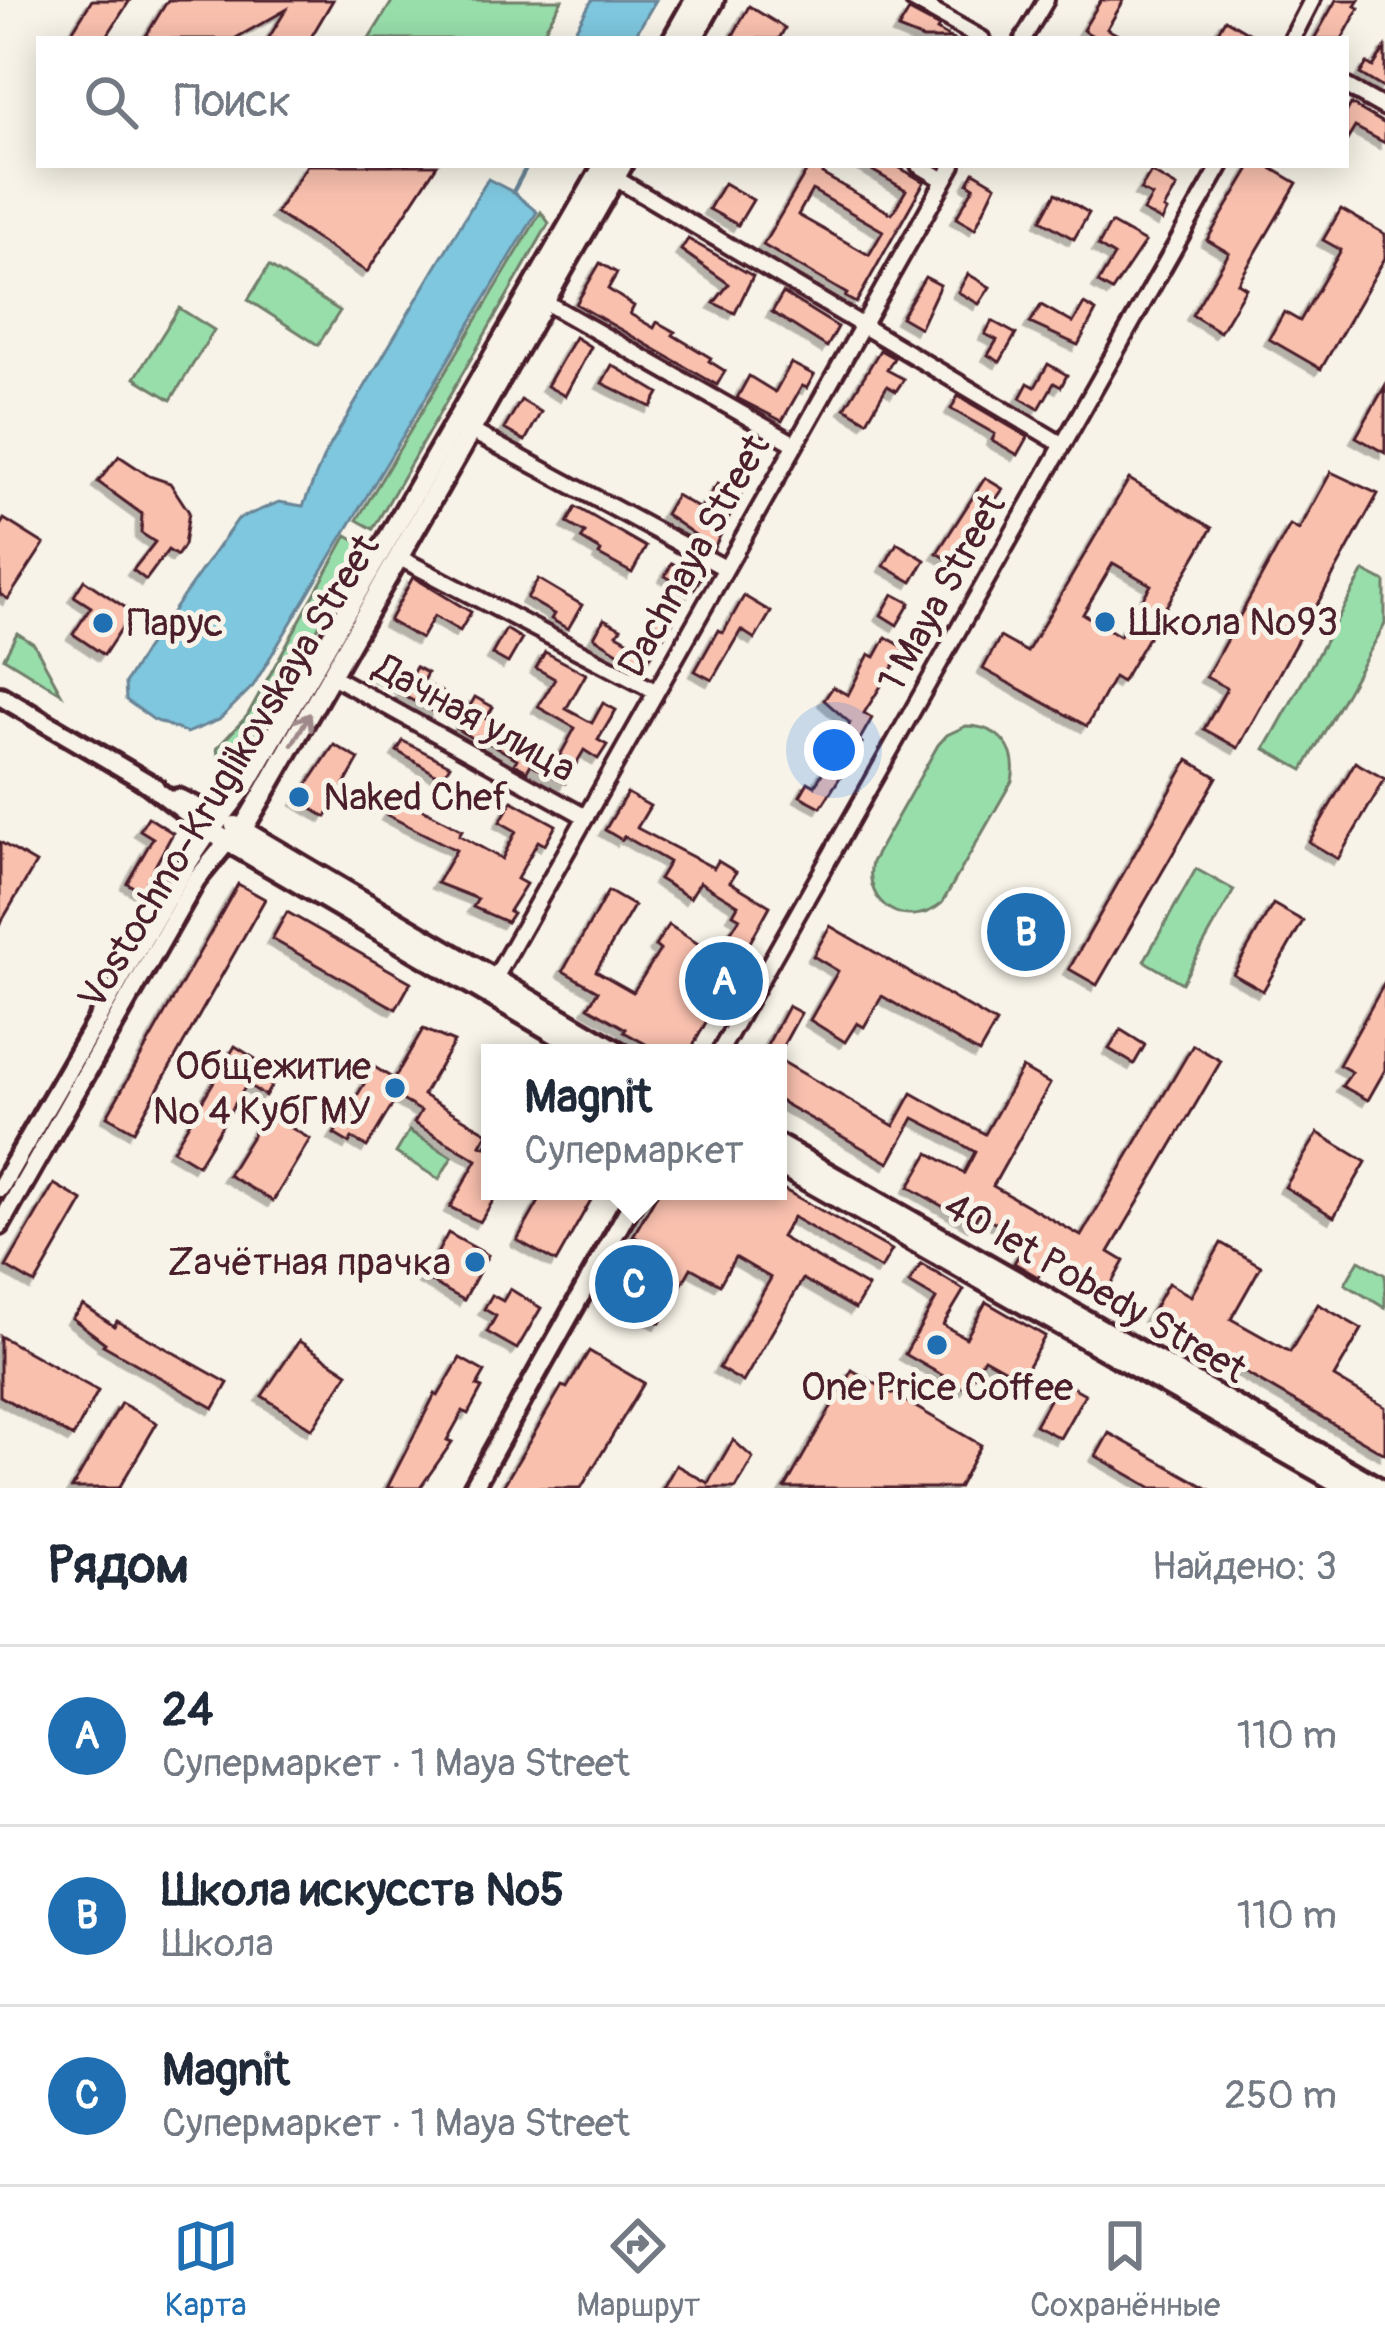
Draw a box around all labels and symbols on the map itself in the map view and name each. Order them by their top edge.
street label: Dachnaya Street [607,426,781,686]
street label: 1 Maya Street [867,485,1017,701]
street label: Vostochno-Kruglikovskaya Street [68,525,391,1018]
place label: Школа №93 [1129,598,1338,647]
place label: Парус [127,599,223,648]
marker: Школа №93 [1092,609,1118,635]
marker: Парус [90,610,116,636]
street label: Дачная улица [364,642,584,793]
one-way arrow [289,713,313,747]
your location [804,720,864,780]
place label: Naked Chef [323,773,508,822]
marker: Naked Chef [286,784,312,810]
pin: B [987,887,1065,977]
pin: A [685,936,763,1026]
place label: Общежитие № 4 КубГМУ [153,1042,371,1136]
marker: Общежитие № 4 КубГМУ [382,1075,408,1101]
street label: 40 let Pobedy Street [935,1181,1255,1395]
place label: Zачётная прачка [167,1238,451,1287]
pin: C [595,1239,673,1329]
marker: Zачётная прачка [462,1249,488,1275]
marker: One Price Coffee [924,1332,950,1358]
place label: One Price Coffee [801,1363,1073,1412]

